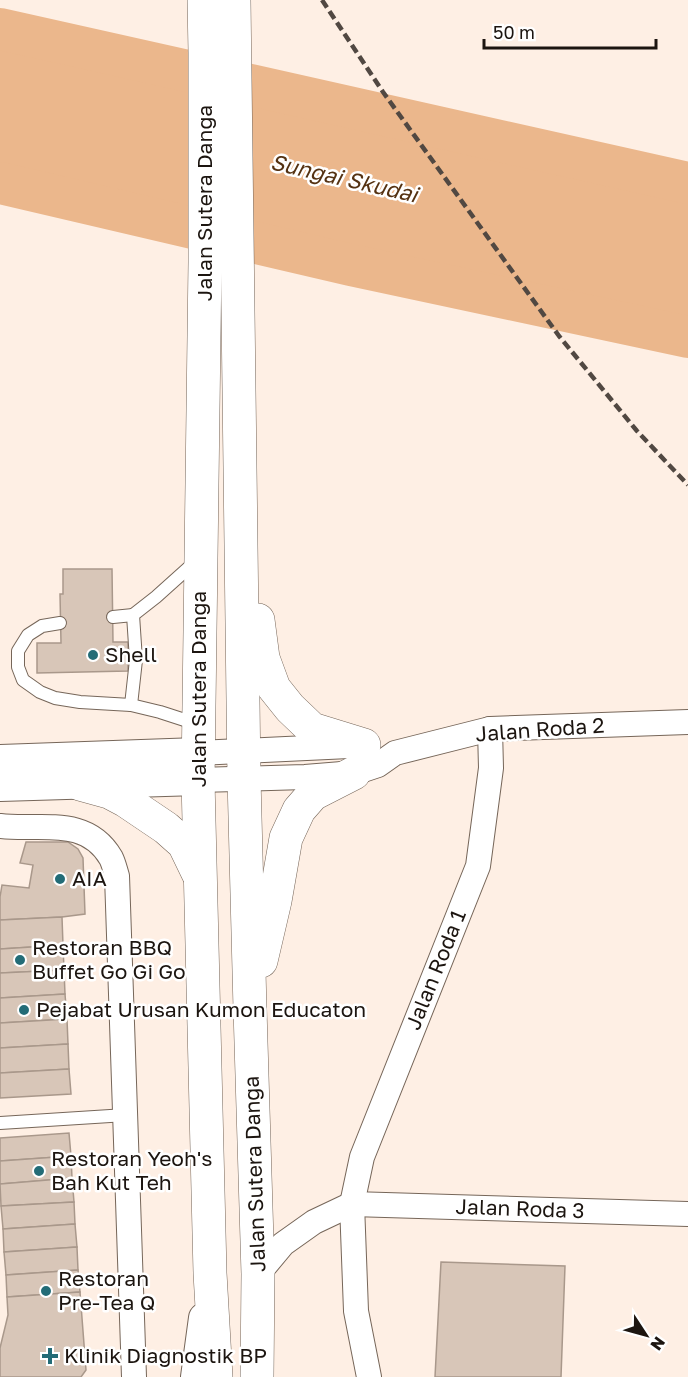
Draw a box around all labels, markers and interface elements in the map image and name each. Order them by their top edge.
scale bar [484,12,656,50]
text: 50 m [493,21,535,43]
street label: Jalan Sutera Danga [191,105,217,301]
water label: Sungai Skudai [268,147,423,208]
street label: Jalan Sutera Danga [185,591,211,787]
place label: Shell [105,641,157,667]
marker: Shell [86,648,100,662]
street label: Jalan Roda 2 [475,712,605,746]
place label: AIA [72,865,107,891]
marker: AIA [53,872,67,886]
street label: Jalan Roda 1 [399,906,471,1033]
place label: Restoran BBQ Buffet Go Gi Go [32,934,186,984]
marker: Restoran BBQ Buffet Go Gi Go [13,953,27,967]
place label: Pejabat Urusan Kumon Educaton [36,996,366,1022]
marker: Pejabat Urusan Kumon Educaton [17,1003,31,1017]
street label: Jalan Sutera Danga [238,1075,270,1273]
place label: Restoran Yeoh's Bah Kut Teh [51,1145,212,1195]
marker: Restoran Yeoh's Bah Kut Teh [32,1164,46,1178]
street label: Jalan Roda 3 [455,1193,585,1223]
place label: Restoran Pre-Tea Q [58,1265,155,1315]
marker: Restoran Pre-Tea Q [39,1284,53,1298]
north arrow [616,1305,676,1365]
text: N [646,1333,670,1355]
place label: Klinik Diagnostik BP [64,1342,267,1368]
marker: Klinik Diagnostik BP [41,1347,59,1365]

